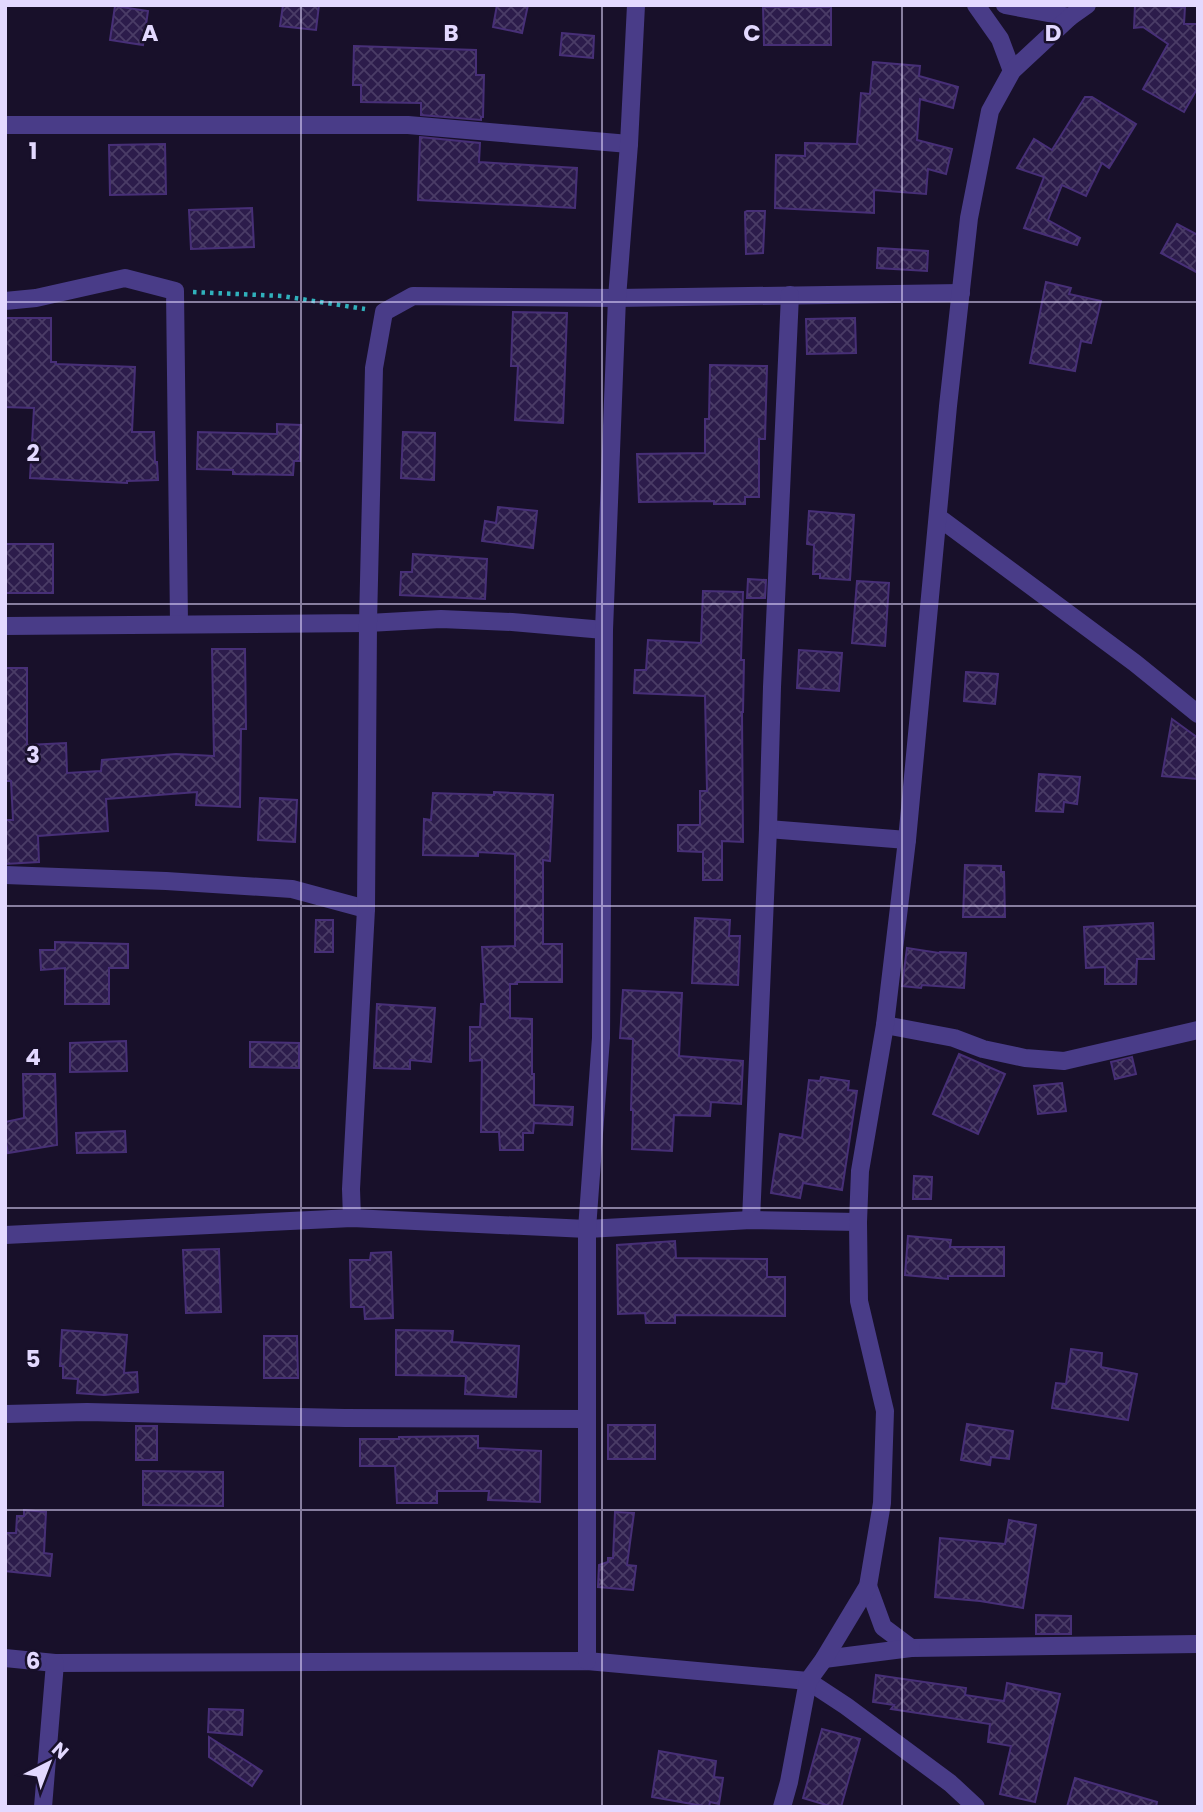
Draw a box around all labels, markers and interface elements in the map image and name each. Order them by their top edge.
text: A [142,17,159,49]
text: B [443,17,459,49]
text: C [743,17,761,49]
text: D [1045,17,1061,49]
text: 1 [29,135,37,167]
text: 2 [26,437,40,469]
text: 3 [26,739,40,771]
text: 4 [25,1041,41,1073]
text: 5 [26,1343,40,1375]
text: 6 [26,1645,40,1677]
north arrow [14,1728,84,1798]
text: N [46,1736,74,1766]

